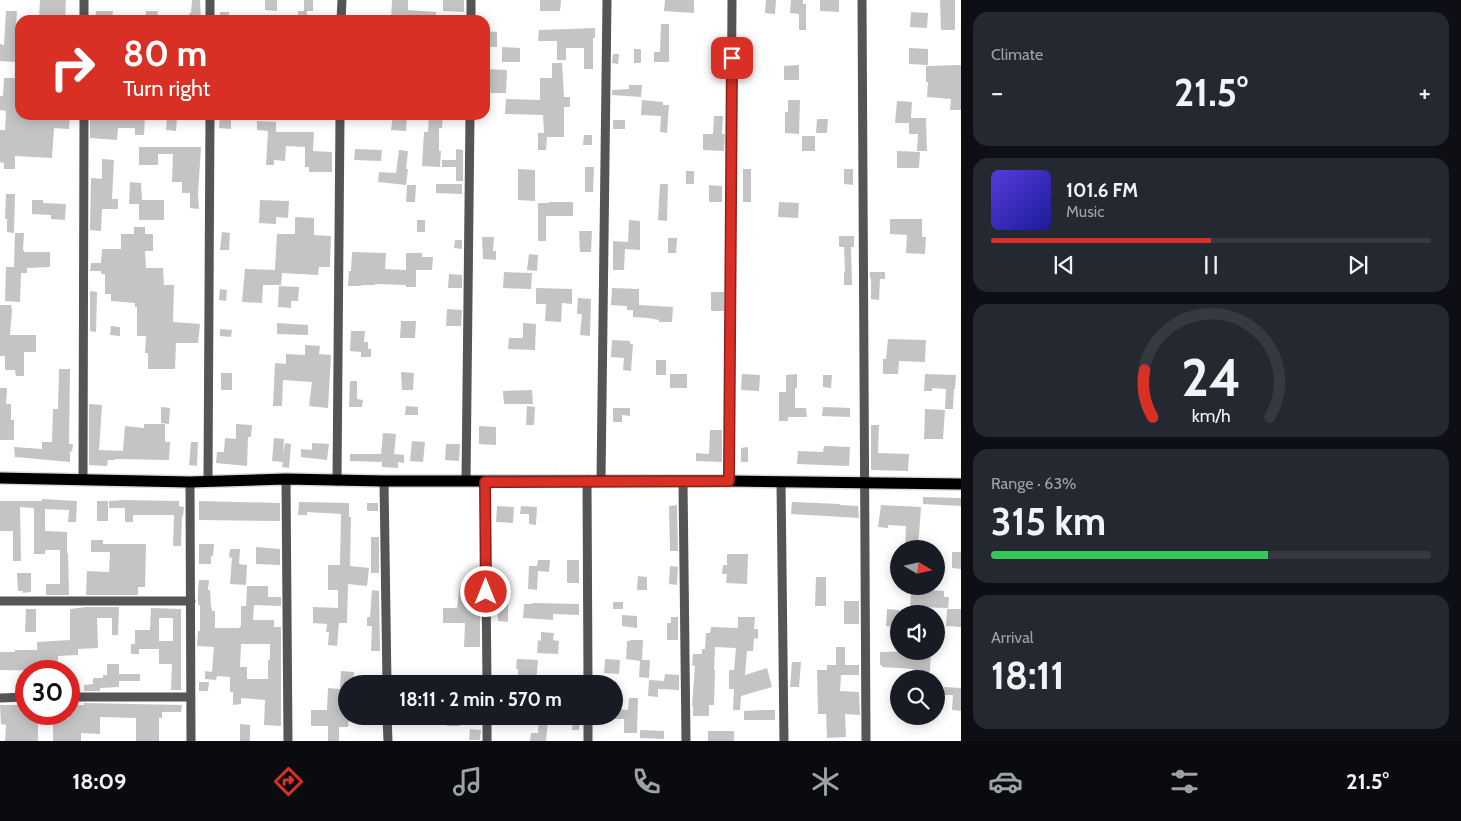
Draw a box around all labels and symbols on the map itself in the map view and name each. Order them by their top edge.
pin [711,37,753,79]
north arrow [890,540,945,595]
position arrow [459,565,511,617]
speed limit sign: 30 [15,660,80,725]

